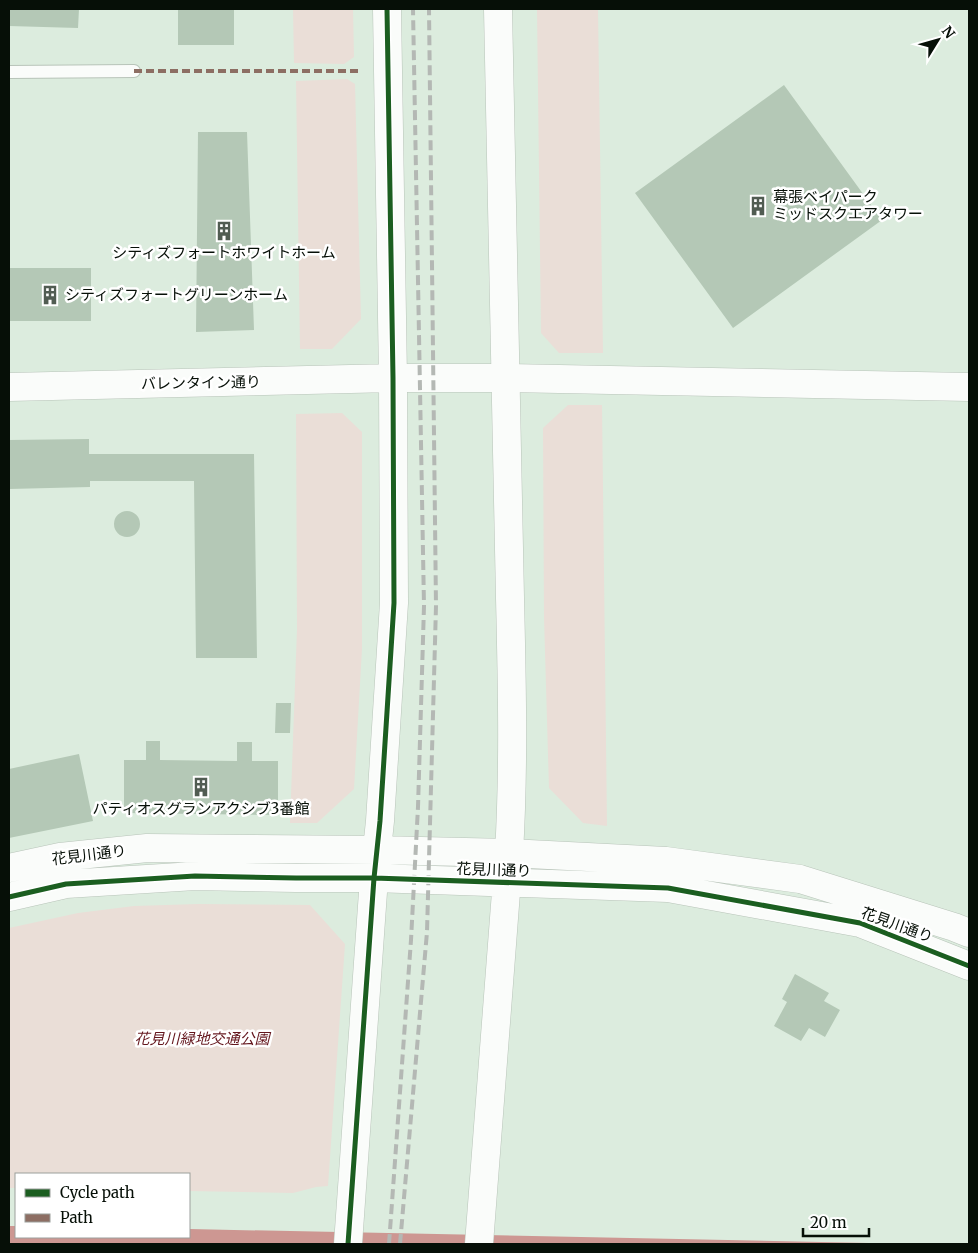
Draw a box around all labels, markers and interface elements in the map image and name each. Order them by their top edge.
north arrow [913,15,963,65]
text: N [938,22,959,42]
place label: 幕張ベイパーク ミッドスクエアタワー [773,187,923,223]
building icon: 幕張ベイパーク ミッドスクエアタワー [747,195,769,217]
building icon: シティズフォートホワイトホーム [213,220,235,242]
place label: シティズフォートホワイトホーム [112,243,336,262]
building icon: シティズフォートグリーンホーム [39,284,61,306]
place label: シティズフォートグリーンホーム [65,285,288,304]
street label: バレンタイン通り [141,372,261,393]
building icon: パティオスグランアクシブ3番館 [190,776,212,798]
place label: パティオスグランアクシブ3番館 [93,799,309,818]
street label: 花見川通り [51,841,127,869]
street label: 花見川通り [456,859,532,880]
street label: 花見川通り [859,903,936,946]
park label: 花見川緑地交通公園 [134,1029,271,1048]
legend [15,1173,190,1238]
text: Cycle path [60,1183,135,1202]
scale bar [803,1206,869,1238]
text: Path [60,1208,93,1227]
text: 20 m [810,1213,847,1232]

